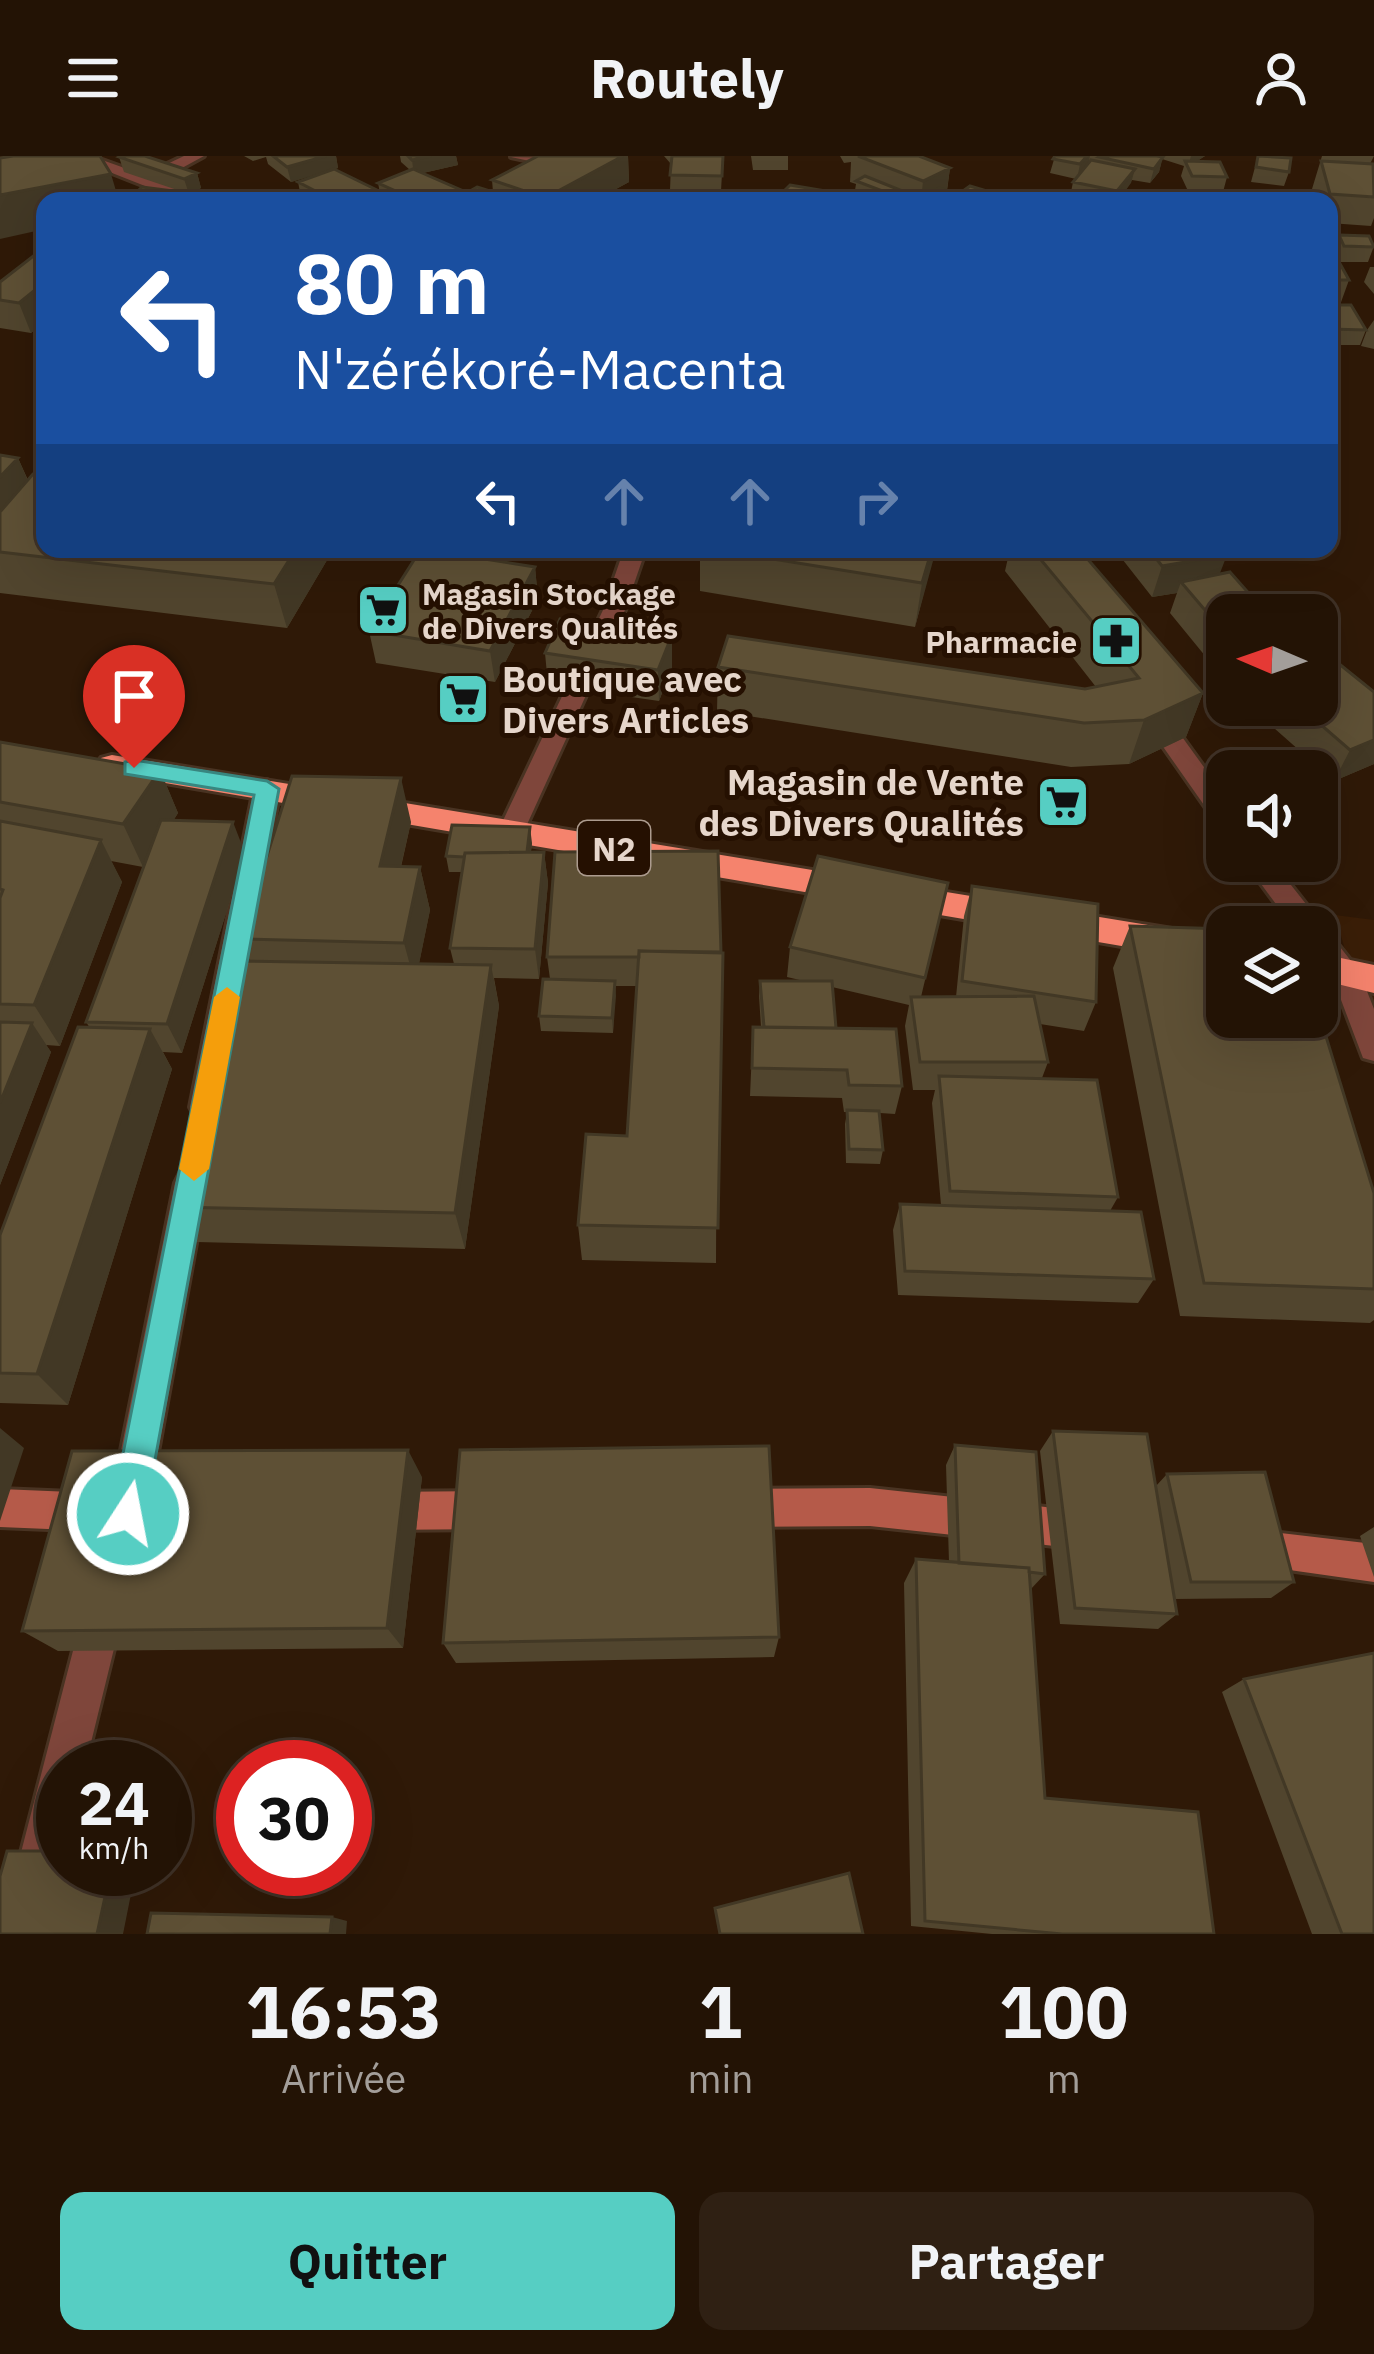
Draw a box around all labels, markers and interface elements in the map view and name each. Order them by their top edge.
text: Routely [590,43,784,113]
icon: menu [60,45,126,111]
icon: person [1248,45,1314,111]
text: 80 m [294,228,490,337]
icon: left [96,240,252,396]
text: N'zérékoré-Macenta [294,334,786,404]
icon: left [465,468,531,534]
icon: ahead [591,468,657,534]
icon: ahead [717,468,783,534]
icon: right [843,468,909,534]
place label: Magasin Stockage de Divers Qualités [422,574,678,647]
supermarket icon: Magasin Stockage de Divers Qualités [355,582,411,638]
north arrow [1206,594,1338,726]
map controls [1206,594,1338,1038]
pharmacy icon: Pharmacie [1088,613,1144,669]
place label: Pharmacie [925,622,1077,661]
pin [83,645,185,768]
place label: Boutique avec Divers Articles [502,655,749,743]
icon: arrive [101,663,167,729]
supermarket icon: Boutique avec Divers Articles [435,671,491,727]
button: sound [1206,750,1338,882]
place label: Magasin de Vente des Divers Qualités [698,758,1024,846]
supermarket icon: Magasin de Vente des Divers Qualités [1035,774,1091,830]
road number: N2 [578,821,650,875]
button: layers [1206,906,1338,1038]
position arrow [65,1451,191,1577]
speed limit sign: 30 [216,1740,372,1896]
text: 24 [78,1763,150,1842]
text: km/h [79,1828,149,1867]
text: 16:53 [245,1964,442,2058]
text: 1 [699,1964,742,2058]
text: 100 [999,1964,1129,2058]
text: Arrivée [281,2053,406,2104]
text: min [688,2053,753,2104]
text: m [1047,2053,1081,2104]
button: Quitter [60,2192,675,2330]
button: Partager [699,2192,1314,2330]

